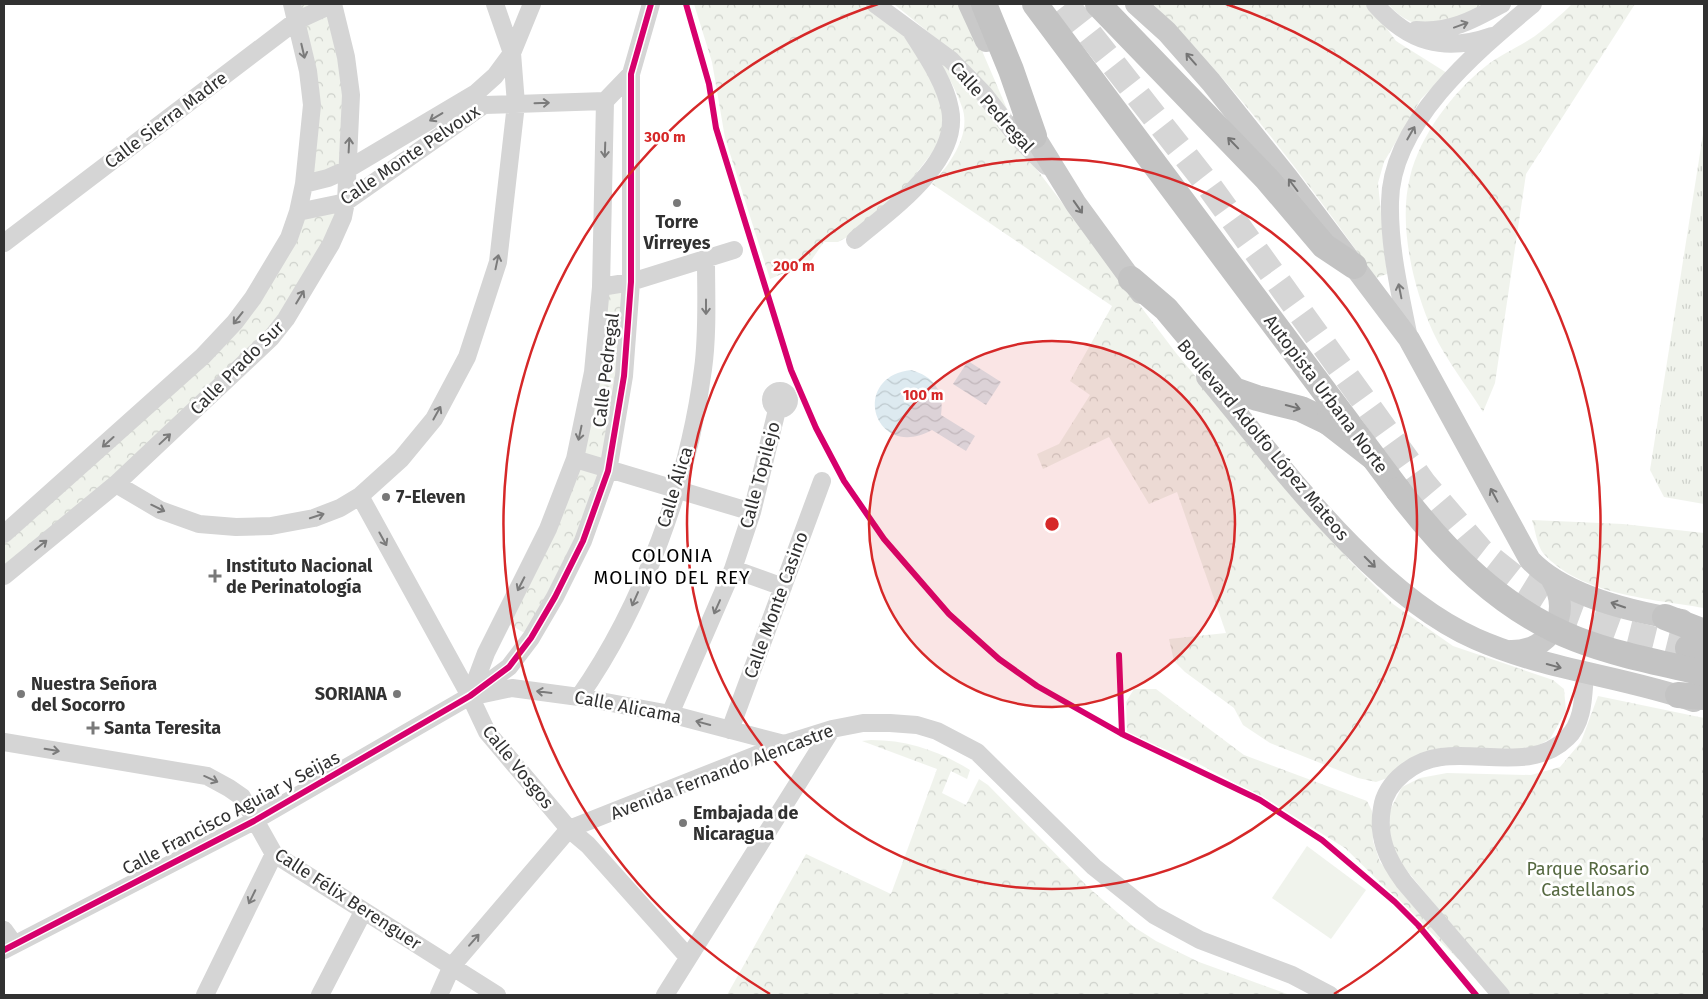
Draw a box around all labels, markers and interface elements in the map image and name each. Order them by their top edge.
one-way arrow [1453,20,1468,29]
one-way arrow [299,43,308,59]
one-way arrow [1185,52,1197,65]
street label: Calle Pedregal [945,57,1039,157]
street label: Calle Sierra Madre [100,67,232,173]
one-way arrow [534,98,550,108]
street label: Calle Monte Pelvoux [336,100,484,210]
one-way arrow [430,112,444,122]
one-way arrow [1406,127,1416,141]
text: 300 m [643,128,686,146]
one-way arrow [1227,137,1239,149]
one-way arrow [344,138,354,154]
one-way arrow [600,142,610,158]
one-way arrow [1288,178,1298,192]
marker: Torre Virreyes [671,197,683,209]
one-way arrow [1073,200,1083,214]
place label: Torre Virreyes [643,211,711,254]
one-way arrow [493,255,502,271]
text: 200 m [773,257,815,275]
one-way arrow [1394,284,1404,300]
one-way arrow [295,290,305,304]
one-way arrow [701,299,711,315]
street label: Autopista Urbana Norte [1259,310,1393,478]
one-way arrow [233,311,243,325]
street label: Calle Pedregal [588,312,624,428]
street label: Calle Prado Sur [185,316,289,420]
street label: Boulevard Adolfo López Mateos [1172,335,1354,545]
text: 100 m [903,386,943,404]
one-way arrow [1285,403,1301,412]
one-way arrow [433,406,443,420]
street label: Calle Topilejo [735,419,785,531]
one-way arrow [575,425,584,441]
one-way arrow [158,433,171,445]
one-way arrow [101,436,114,448]
street label: Calle Álica [651,444,698,530]
place label: 7-Eleven [396,486,466,508]
one-way arrow [1489,488,1499,502]
marker: 7-Eleven [380,491,392,503]
one-way arrow [150,504,165,513]
one-way arrow [308,511,324,520]
centre of rings [1043,515,1061,533]
street label: Calle Monte Casino [739,529,813,681]
one-way arrow [378,531,388,546]
one-way arrow [35,540,48,551]
district label: COLONIA MOLINO DEL REY [594,544,750,589]
place label: Instituto Nacional de Perinatología [226,555,373,598]
one-way arrow [1363,556,1376,568]
marker: Instituto Nacional de Perinatología [208,569,222,583]
one-way arrow [516,576,525,591]
one-way arrow [630,591,639,606]
one-way arrow [711,599,721,614]
one-way arrow [1610,600,1626,609]
one-way arrow [1546,662,1562,672]
place label: Nuestra Señora del Socorro [31,673,157,716]
place label: SORIANA [315,683,387,705]
street label: Calle Alicama [573,686,683,728]
one-way arrow [536,687,552,697]
marker: Nuestra Señora del Socorro [15,688,27,700]
marker: SORIANA [391,688,403,700]
place label: Santa Teresita [104,717,221,739]
one-way arrow [696,717,712,727]
street label: Avenida Fernando Alencastre [608,719,836,825]
marker: Santa Teresita [86,721,100,735]
street label: Calle Vosgos [478,721,558,813]
one-way arrow [43,746,59,756]
street label: Calle Francisco Aguiar y Seijas [119,746,343,880]
one-way arrow [204,774,219,784]
place label: Embajada de Nicaragua [693,802,798,845]
marker: Embajada de Nicaragua [677,817,689,829]
street label: Calle Félix Berenguer [271,843,425,955]
park label: Parque Rosario Castellanos [1526,858,1650,901]
one-way arrow [247,889,257,904]
one-way arrow [469,934,480,947]

